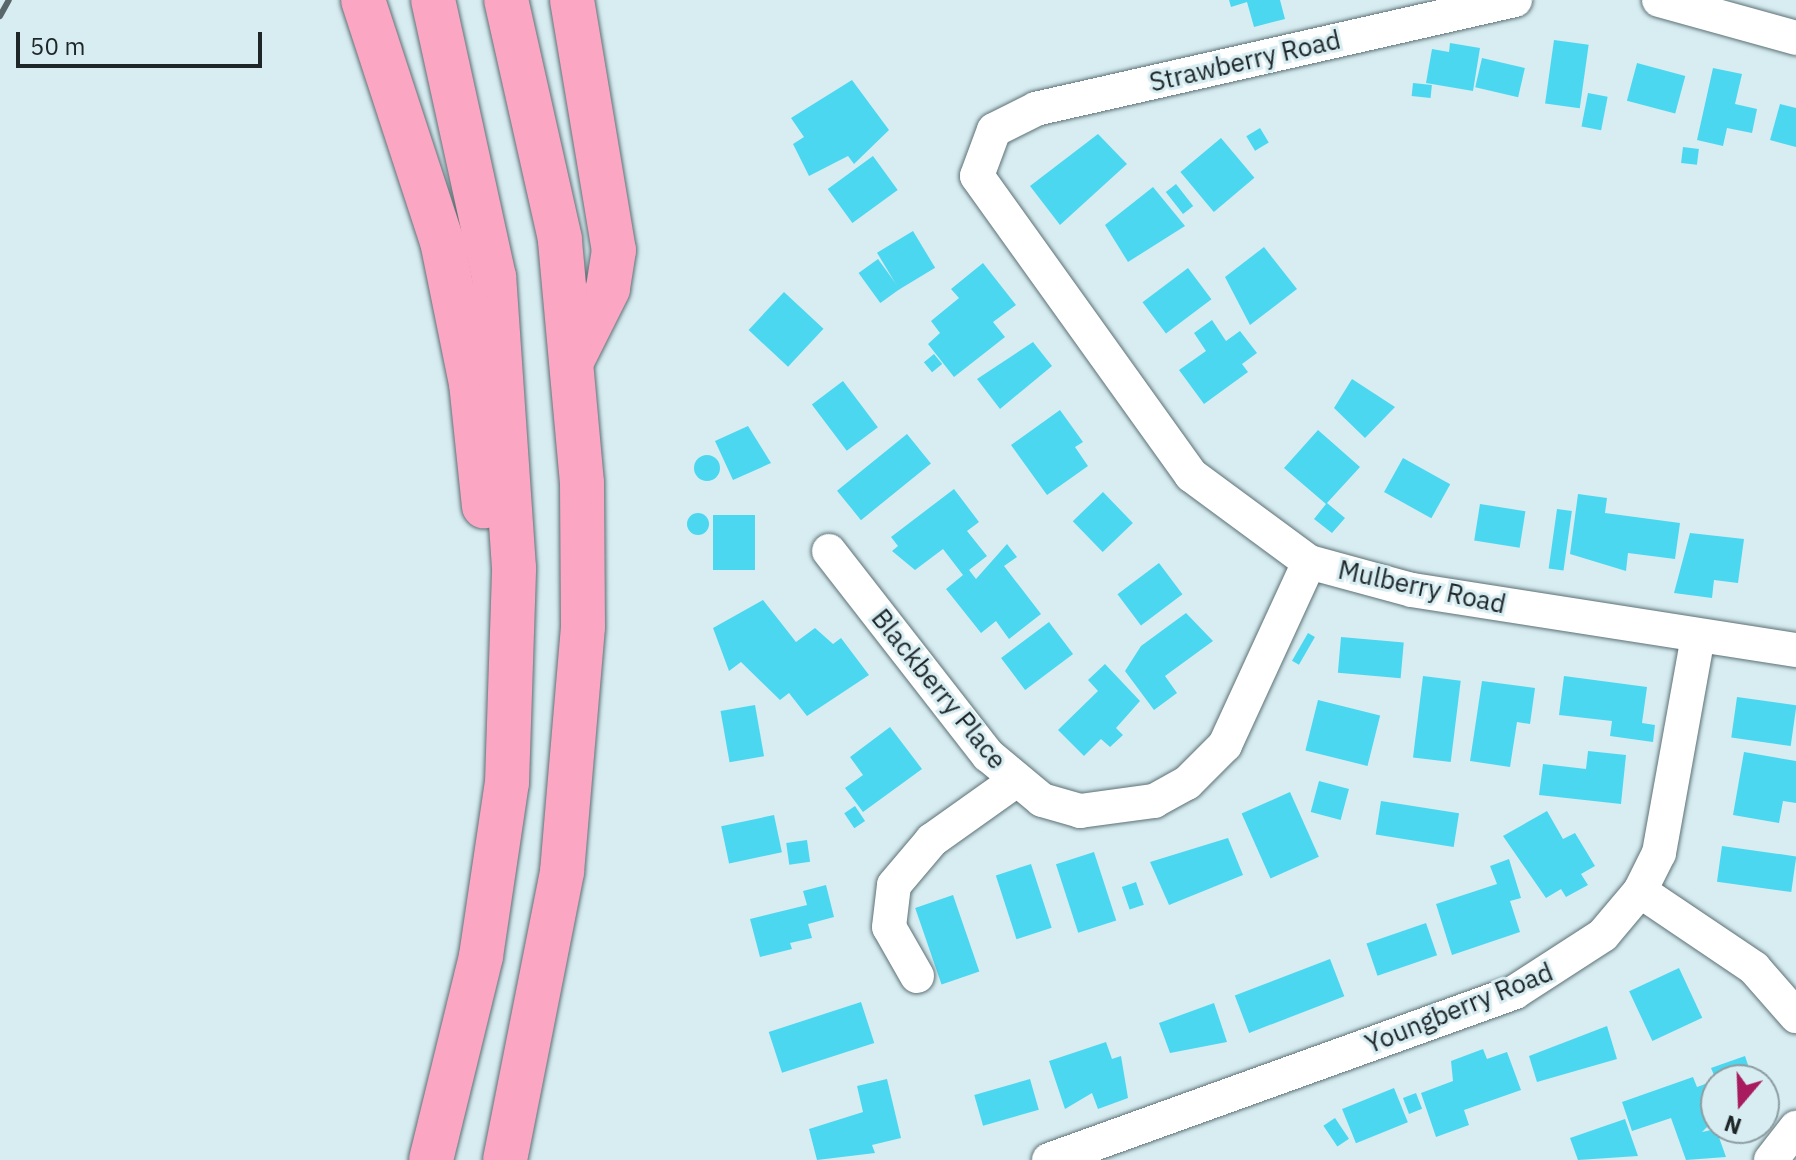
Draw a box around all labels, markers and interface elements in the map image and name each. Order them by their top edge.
scale bar [20,16,266,66]
street label: Strawberry Road [1146,24,1344,98]
text: 50 m [30,30,85,62]
street label: Mulberry Road [1335,554,1509,620]
street label: Blackberry Place [865,603,1013,775]
street label: Youngberry Road [1361,956,1557,1060]
north arrow [1700,1064,1780,1144]
text: N [1720,1109,1745,1142]

